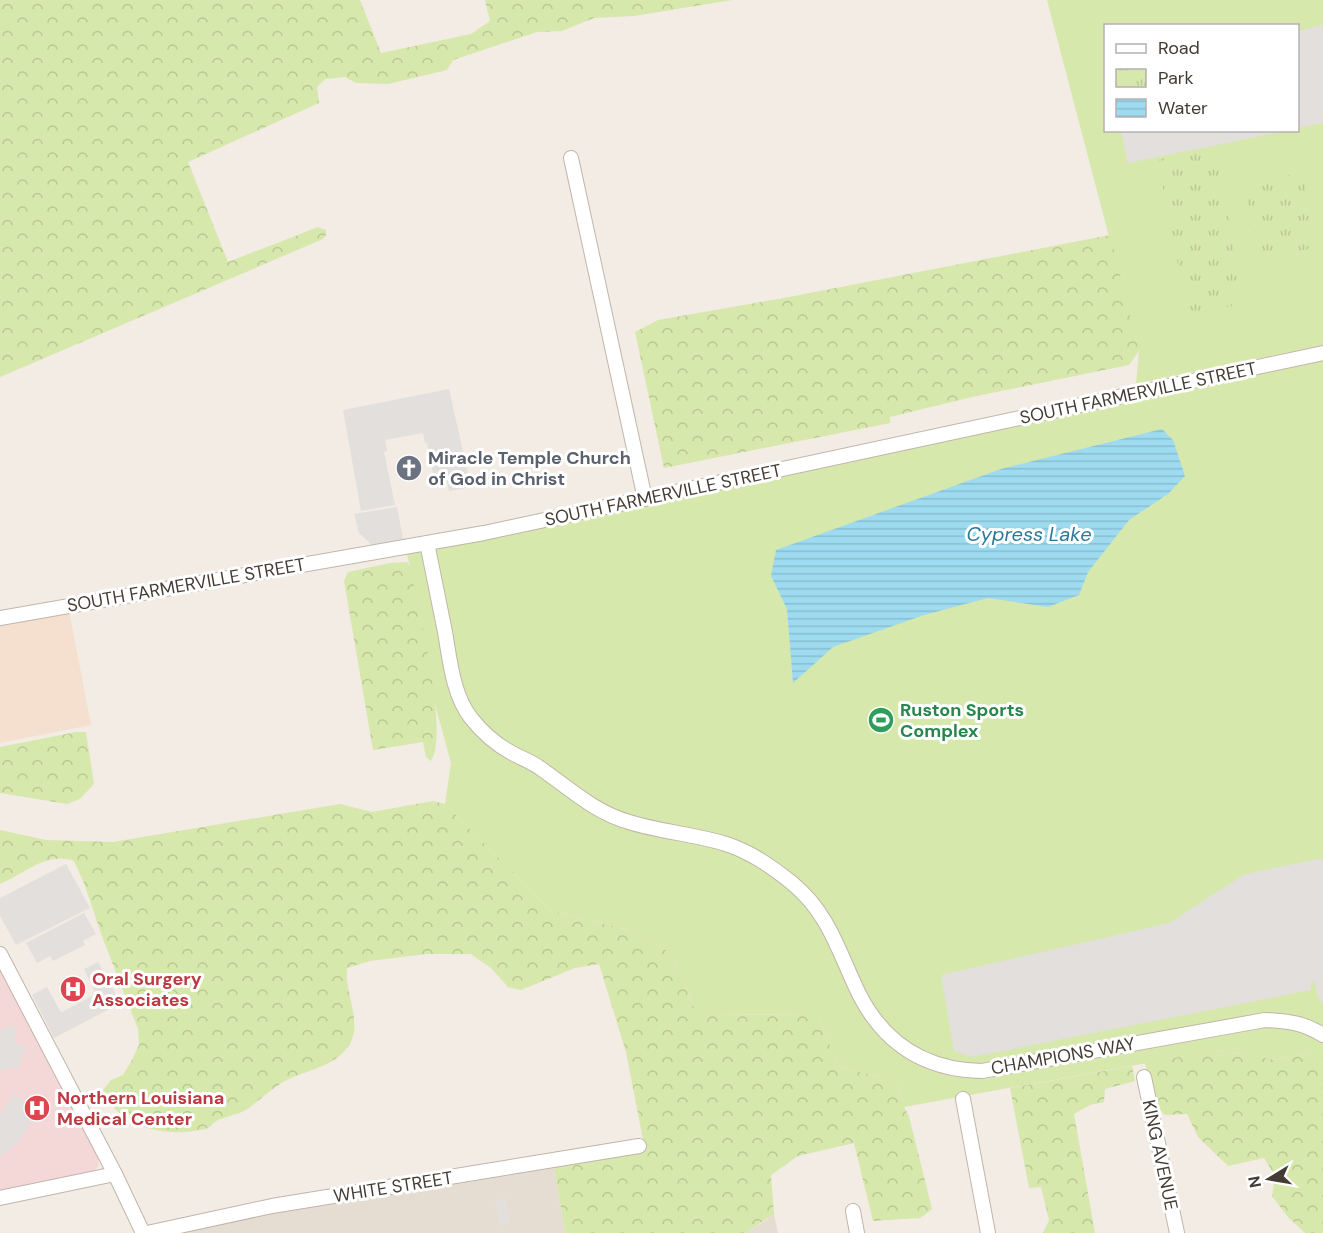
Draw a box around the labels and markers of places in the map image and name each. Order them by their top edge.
place label: Miracle Temple Church of God in Christ [428,446,631,491]
church icon: Miracle Temple Church of God in Christ [394,453,424,483]
place label: Ruston Sports Complex [900,698,1024,743]
sports icon: Ruston Sports Complex [866,705,896,735]
place label: Oral Surgery Associates [92,967,202,1012]
hospital icon: Oral Surgery Associates [58,974,88,1004]
place label: Northern Louisiana Medical Center [57,1086,224,1131]
hospital icon: Northern Louisiana Medical Center [22,1093,52,1123]

